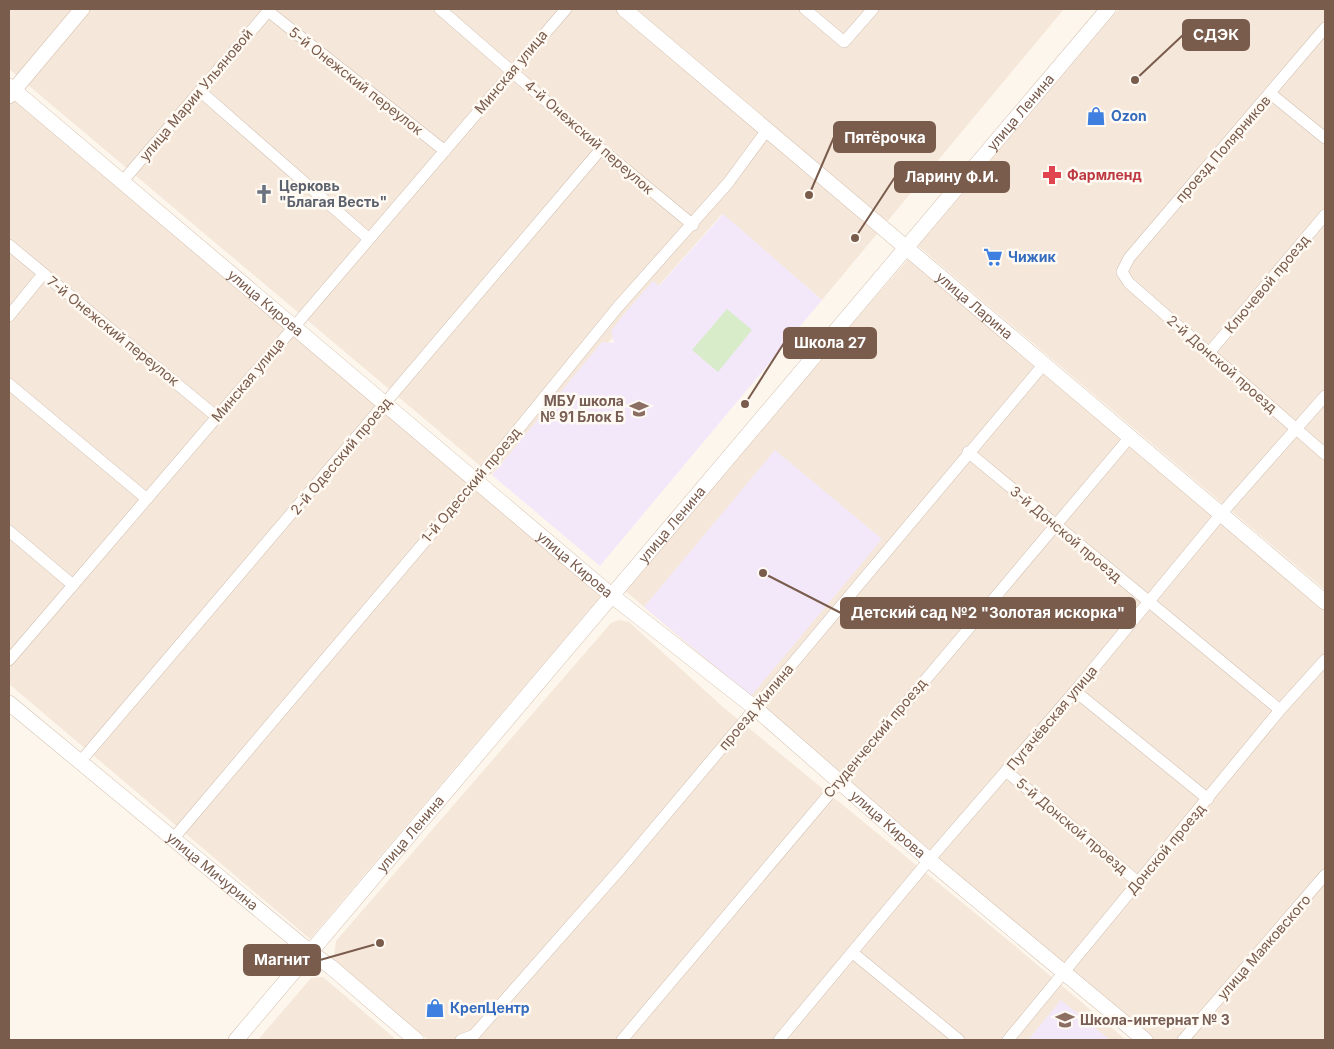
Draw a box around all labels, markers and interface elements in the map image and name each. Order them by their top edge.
callout: СДЭК [1183,20,1249,50]
street label: 5-й Онежский переулок [286,23,427,138]
street label: улица Марии Ульяновой [135,25,256,164]
text: СДЭК [1193,25,1239,44]
street label: Минская улица [471,26,551,117]
street label: улица Ленина [983,70,1057,154]
street label: 4-й Онежский переулок [521,76,658,198]
street label: проезд Полярников [1171,92,1274,206]
shop icon: Ozon [1085,105,1107,127]
place label: Ozon [1111,107,1147,124]
callout: Пятёрочка [834,122,935,152]
text: Пятёрочка [844,128,926,147]
callout: Ларину Ф.И. [895,162,1009,192]
pharmacy icon: Фармленд [1041,164,1063,186]
place label: Фармленд [1067,166,1142,183]
text: Ларину Ф.И. [905,167,999,186]
place label: Церковь "Благая Весть" [279,177,387,210]
church icon: Церковь "Благая Весть" [253,183,275,205]
street label: Ключевой проезд [1220,231,1313,336]
supermarket icon: Чижик [982,246,1004,268]
place label: Чижик [1008,248,1056,265]
street label: улица Кирова [224,266,307,339]
street label: улица Ларина [933,268,1017,342]
street label: 7-й Онежский переулок [44,272,183,389]
street label: 2-й Донской проезд [1164,311,1281,416]
callout: Школа 27 [784,328,876,358]
text: Школа 27 [794,333,866,352]
street label: Минская улица [208,334,288,425]
place label: МБУ школа № 91 Блок Б [540,392,624,425]
street label: 2-й Одесский проезд [287,393,395,518]
school or university icon: МБУ школа № 91 Блок Б [628,398,650,420]
street label: 1-й Одесский проезд [417,423,524,546]
street label: улица Ленина [634,482,709,566]
street label: 3-й Донской проезд [1007,482,1126,585]
street label: улица Кирова [534,527,617,601]
callout: Детский сад №2 "Золотая искорка" [841,598,1135,628]
text: Детский сад №2 "Золотая искорка" [851,603,1125,622]
street label: проезд Жилина [715,660,797,753]
street label: Пугачёвская улица [1003,662,1100,773]
street label: Студенческий проезд [820,674,930,801]
street label: 5-й Донской проезд [1013,774,1132,877]
street label: улица Кирова [847,786,929,861]
street label: улица Ленина [373,792,447,875]
street label: Донской проезд [1123,800,1209,897]
street label: улица Мичурина [164,828,262,914]
street label: улица Маяковского [1213,891,1314,1003]
callout: Магнит [244,945,320,975]
text: Магнит [254,950,310,969]
shop icon: КрепЦентр [424,997,446,1019]
place label: КрепЦентр [450,999,530,1016]
school or university icon: Школа-интернат № 3 [1054,1009,1076,1031]
place label: Школа-интернат № 3 [1080,1011,1230,1028]

